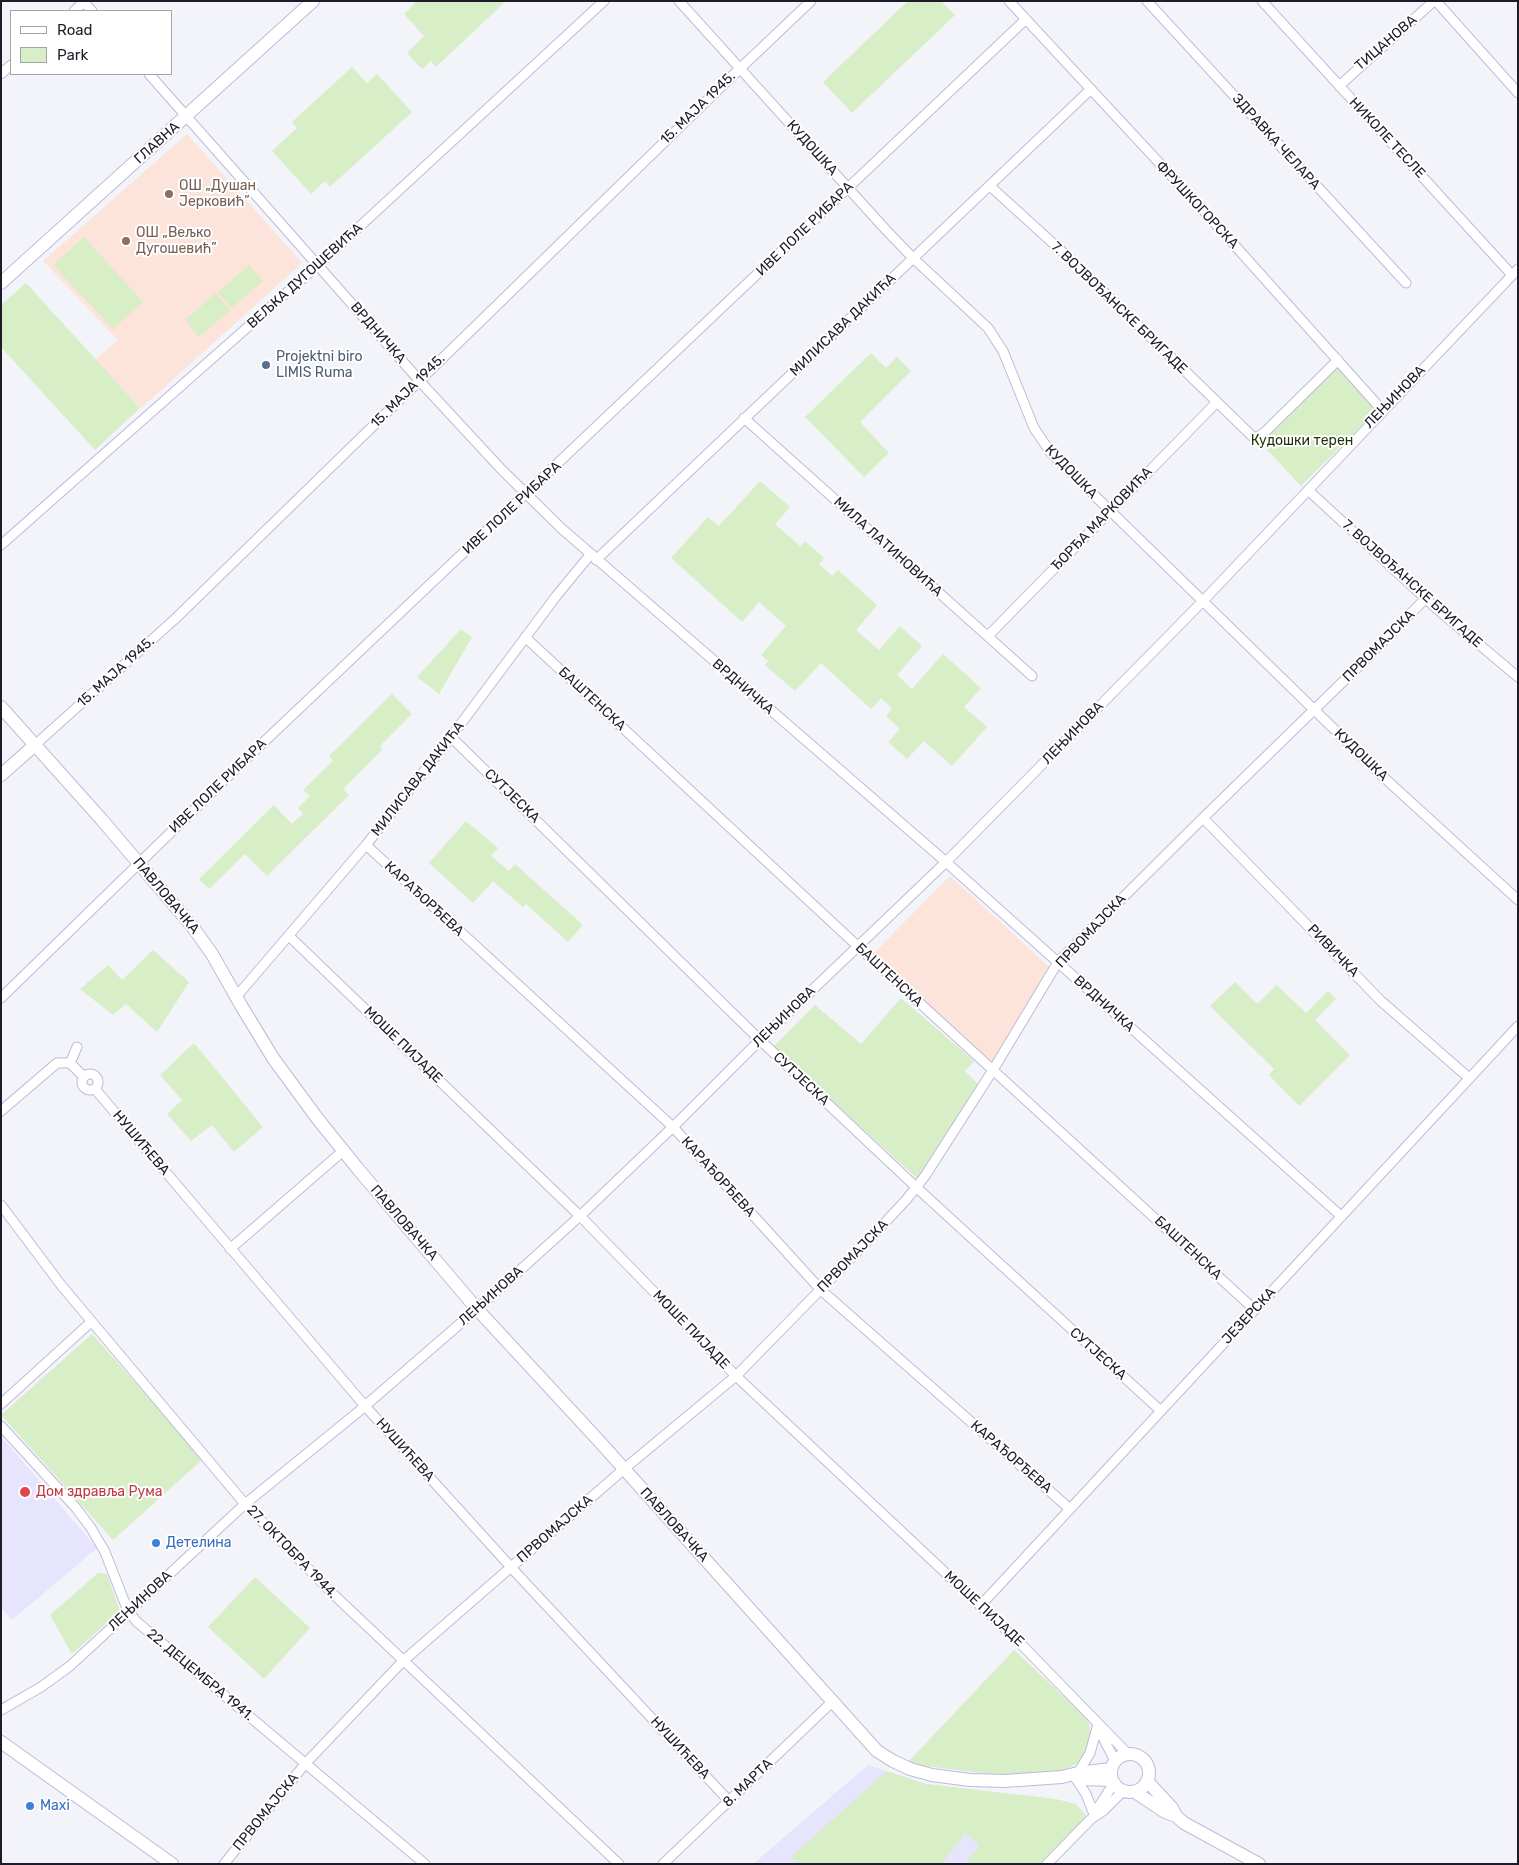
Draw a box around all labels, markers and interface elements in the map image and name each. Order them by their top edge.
legend [10,10,172,75]
street label: ТИЦАНОВА [1352,12,1420,74]
text: Road [57,21,93,39]
text: Park [57,46,88,64]
street label: 15. МАЈА 1945. [657,68,739,148]
street label: ЗДРАВКА ЧЕЛАРА [1228,91,1324,193]
street label: НИКОЛЕ ТЕСЛЕ [1345,94,1429,182]
street label: КУДОШКА [783,117,841,179]
street label: ГЛАВНА [131,118,183,168]
street label: ФРУШКОГОРСКА [1152,158,1242,252]
place label: ОШ „Душан Јерковић” [179,178,256,210]
street label: ИВЕ ЛОЛЕ РИБАРА [753,178,857,280]
marker: ОШ „Душан Јерковић” [163,188,175,200]
street label: ВЕЉКА ДУГОШЕВИЋА [244,220,366,332]
place label: ОШ „Вељко Дугошевић” [136,225,217,258]
marker: ОШ „Вељко Дугошевић” [120,235,132,247]
street label: 7. ВОЈВОЂАНСКЕ БРИГАДЕ [1047,238,1191,378]
street label: МИЛИСАВА ДАКИЋА [786,270,900,380]
street label: ВРДНИЧКА [347,299,409,367]
place label: Projektni biro LIMIS Ruma [276,349,363,382]
street label: 15. МАЈА 1945. [367,350,449,432]
marker: Projektni biro LIMIS Ruma [260,359,272,371]
street label: ЛЕЊИНОВА [1361,362,1429,432]
park label: Кудошки терен [1251,433,1353,449]
street label: КУДОШКА [1041,442,1101,502]
street label: ИВЕ ЛОЛЕ РИБАРА [459,458,565,558]
street label: ЂОРЂА МАРКОВИЋА [1048,464,1156,574]
street label: МИЛА ЛАТИНОВИЋА [830,494,946,600]
street label: 7. ВОЈВОЂАНСКЕ БРИГАДЕ [1338,517,1486,651]
street label: ПРВОМАЈСКА [1340,607,1418,685]
street label: 15. МАЈА 1945. [74,633,158,711]
street label: ВРДНИЧКА [709,656,777,718]
street label: БАШТЕНСКА [555,664,629,734]
street label: ЛЕЊИНОВА [1039,698,1107,768]
street label: МИЛИСАВА ДАКИЋА [368,718,468,840]
street label: КУДОШКА [1331,725,1391,785]
street label: ИВЕ ЛОЛЕ РИБАРА [166,735,270,837]
street label: СУТЈЕСКА [481,765,543,827]
street label: ПАВЛОВАЧКА [129,854,203,938]
street label: КАРАЂОРЂЕВА [381,858,467,940]
street label: ПРВОМАЈСКА [1053,891,1129,971]
street label: РИВИЧКА [1304,921,1362,981]
street label: БАШТЕНСКА [852,940,926,1010]
street label: ВРДНИЧКА [1070,972,1138,1036]
street label: ЛЕЊИНОВА [749,983,819,1051]
street label: МОШЕ ПИЈАДЕ [360,1003,446,1087]
street label: СУТЈЕСКА [769,1049,833,1109]
street label: НУШИЋЕВА [109,1107,173,1179]
street label: КАРАЂОРЂЕВА [678,1133,758,1221]
street label: ПАВЛОВАЧКА [367,1182,441,1264]
street label: БАШТЕНСКА [1151,1213,1225,1283]
street label: ПРВОМАЈСКА [814,1216,892,1296]
street label: ЛЕЊИНОВА [455,1263,527,1329]
street label: ЈЕЗЕРСКА [1219,1284,1279,1348]
street label: МОШЕ ПИЈАДЕ [649,1287,733,1373]
street label: СУТЈЕСКА [1066,1324,1130,1384]
street label: НУШИЋЕВА [372,1415,438,1485]
street label: КАРАЂОРЂЕВА [967,1417,1055,1497]
place label: Дом здравља Рума [36,1484,162,1500]
street label: ПАВЛОВАЧКА [636,1484,712,1566]
marker: Дом здравља Рума [18,1485,32,1499]
street label: ПРВОМАЈСКА [514,1492,596,1566]
street label: 27. ОКТОБРА 1944. [243,1502,341,1602]
place label: Детелина [166,1535,232,1551]
marker: Детелина [150,1537,162,1549]
street label: ЛЕЊИНОВА [105,1567,175,1635]
street label: МОШЕ ПИЈАДЕ [941,1568,1027,1650]
street label: 22. ДЕЦЕМБРА 1941. [143,1625,257,1725]
street label: НУШИЋЕВА [647,1713,713,1783]
street label: 8. МАРТА [720,1755,776,1811]
street label: ПРВОМАЈСКА [230,1770,302,1854]
place label: Maxi [40,1798,70,1814]
marker: Maxi [24,1800,36,1812]

